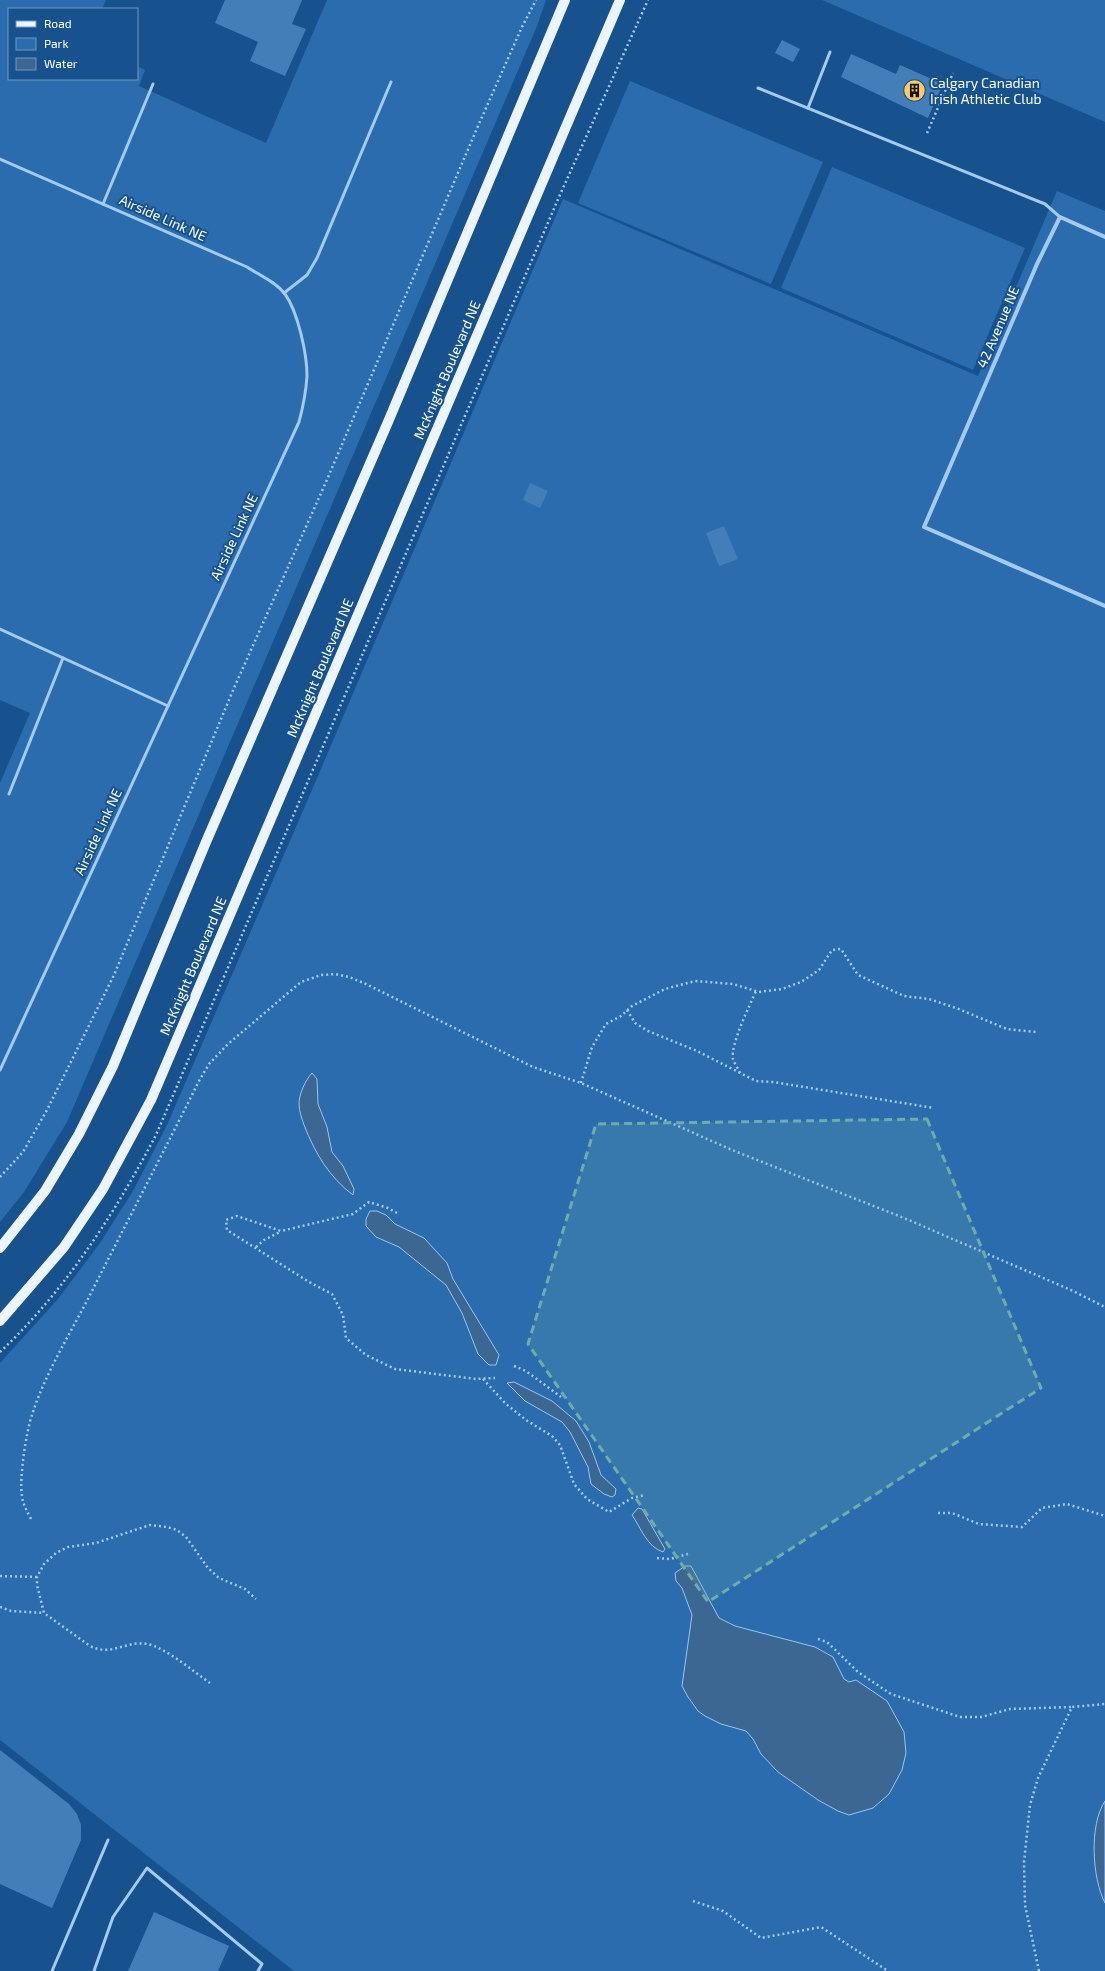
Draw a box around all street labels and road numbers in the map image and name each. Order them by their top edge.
street label: Airside Link NE [117,191,210,244]
street label: 42 Avenue NE [973,283,1022,370]
street label: McKnight Boulevard NE [410,298,484,442]
street label: Airside Link NE [206,491,261,583]
street label: McKnight Boulevard NE [283,596,357,740]
street label: Airside Link NE [70,786,125,878]
street label: McKnight Boulevard NE [156,894,230,1038]

